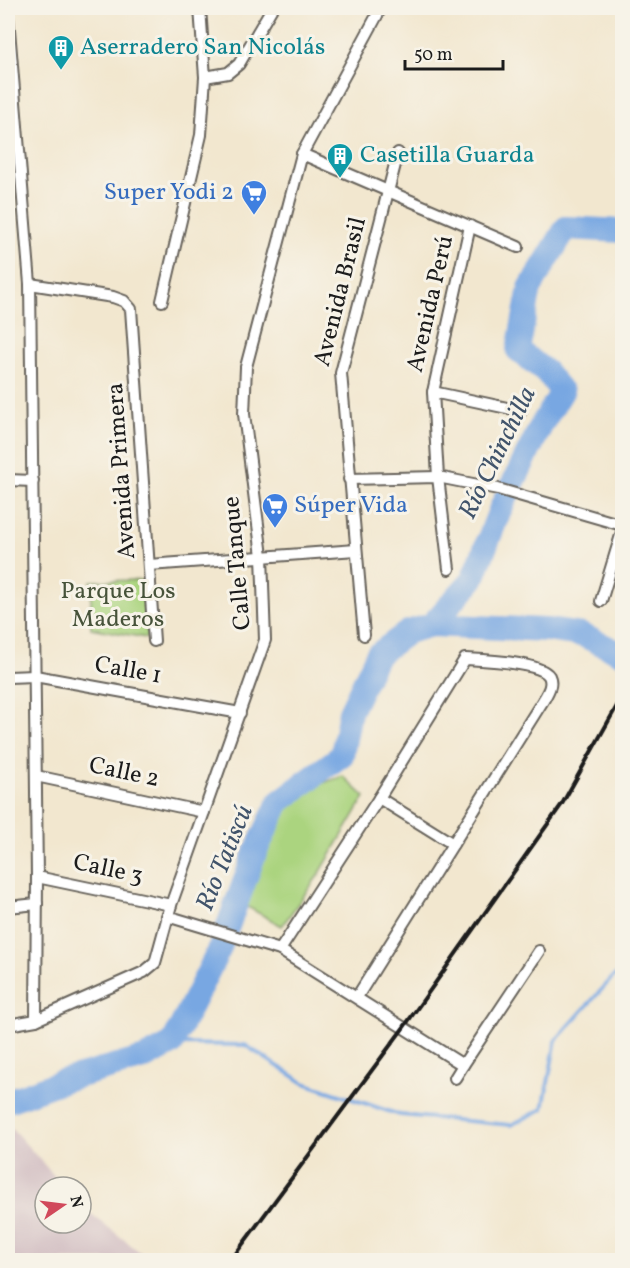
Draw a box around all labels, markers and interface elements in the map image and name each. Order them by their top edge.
place label: Aserradero San Nicolás [80,31,325,65]
building icon: Aserradero San Nicolás [46,33,76,71]
scale bar [405,33,502,71]
text: 50 m [414,43,453,68]
place label: Casetilla Guarda [360,139,535,173]
building icon: Casetilla Guarda [325,141,355,179]
place label: Super Yodi 2 [104,176,234,210]
supermarket icon: Super Yodi 2 [239,178,269,216]
street label: Avenida Brasil [306,214,376,370]
street label: Avenida Perú [399,232,463,376]
water label: Río Chinchilla [450,381,546,525]
street label: Avenida Primera [99,382,145,560]
place label: Súper Vida [294,489,408,523]
supermarket icon: Súper Vida [260,491,290,529]
street label: Calle Tanque [215,495,261,631]
park label: Parque Los Maderos [60,575,176,637]
street label: Calle 1 [92,648,164,694]
street label: Calle 2 [86,749,162,797]
water label: Río Tatiscú [187,800,263,916]
street label: Calle 3 [70,846,146,894]
north arrow [33,1175,93,1235]
text: N [64,1194,88,1211]

